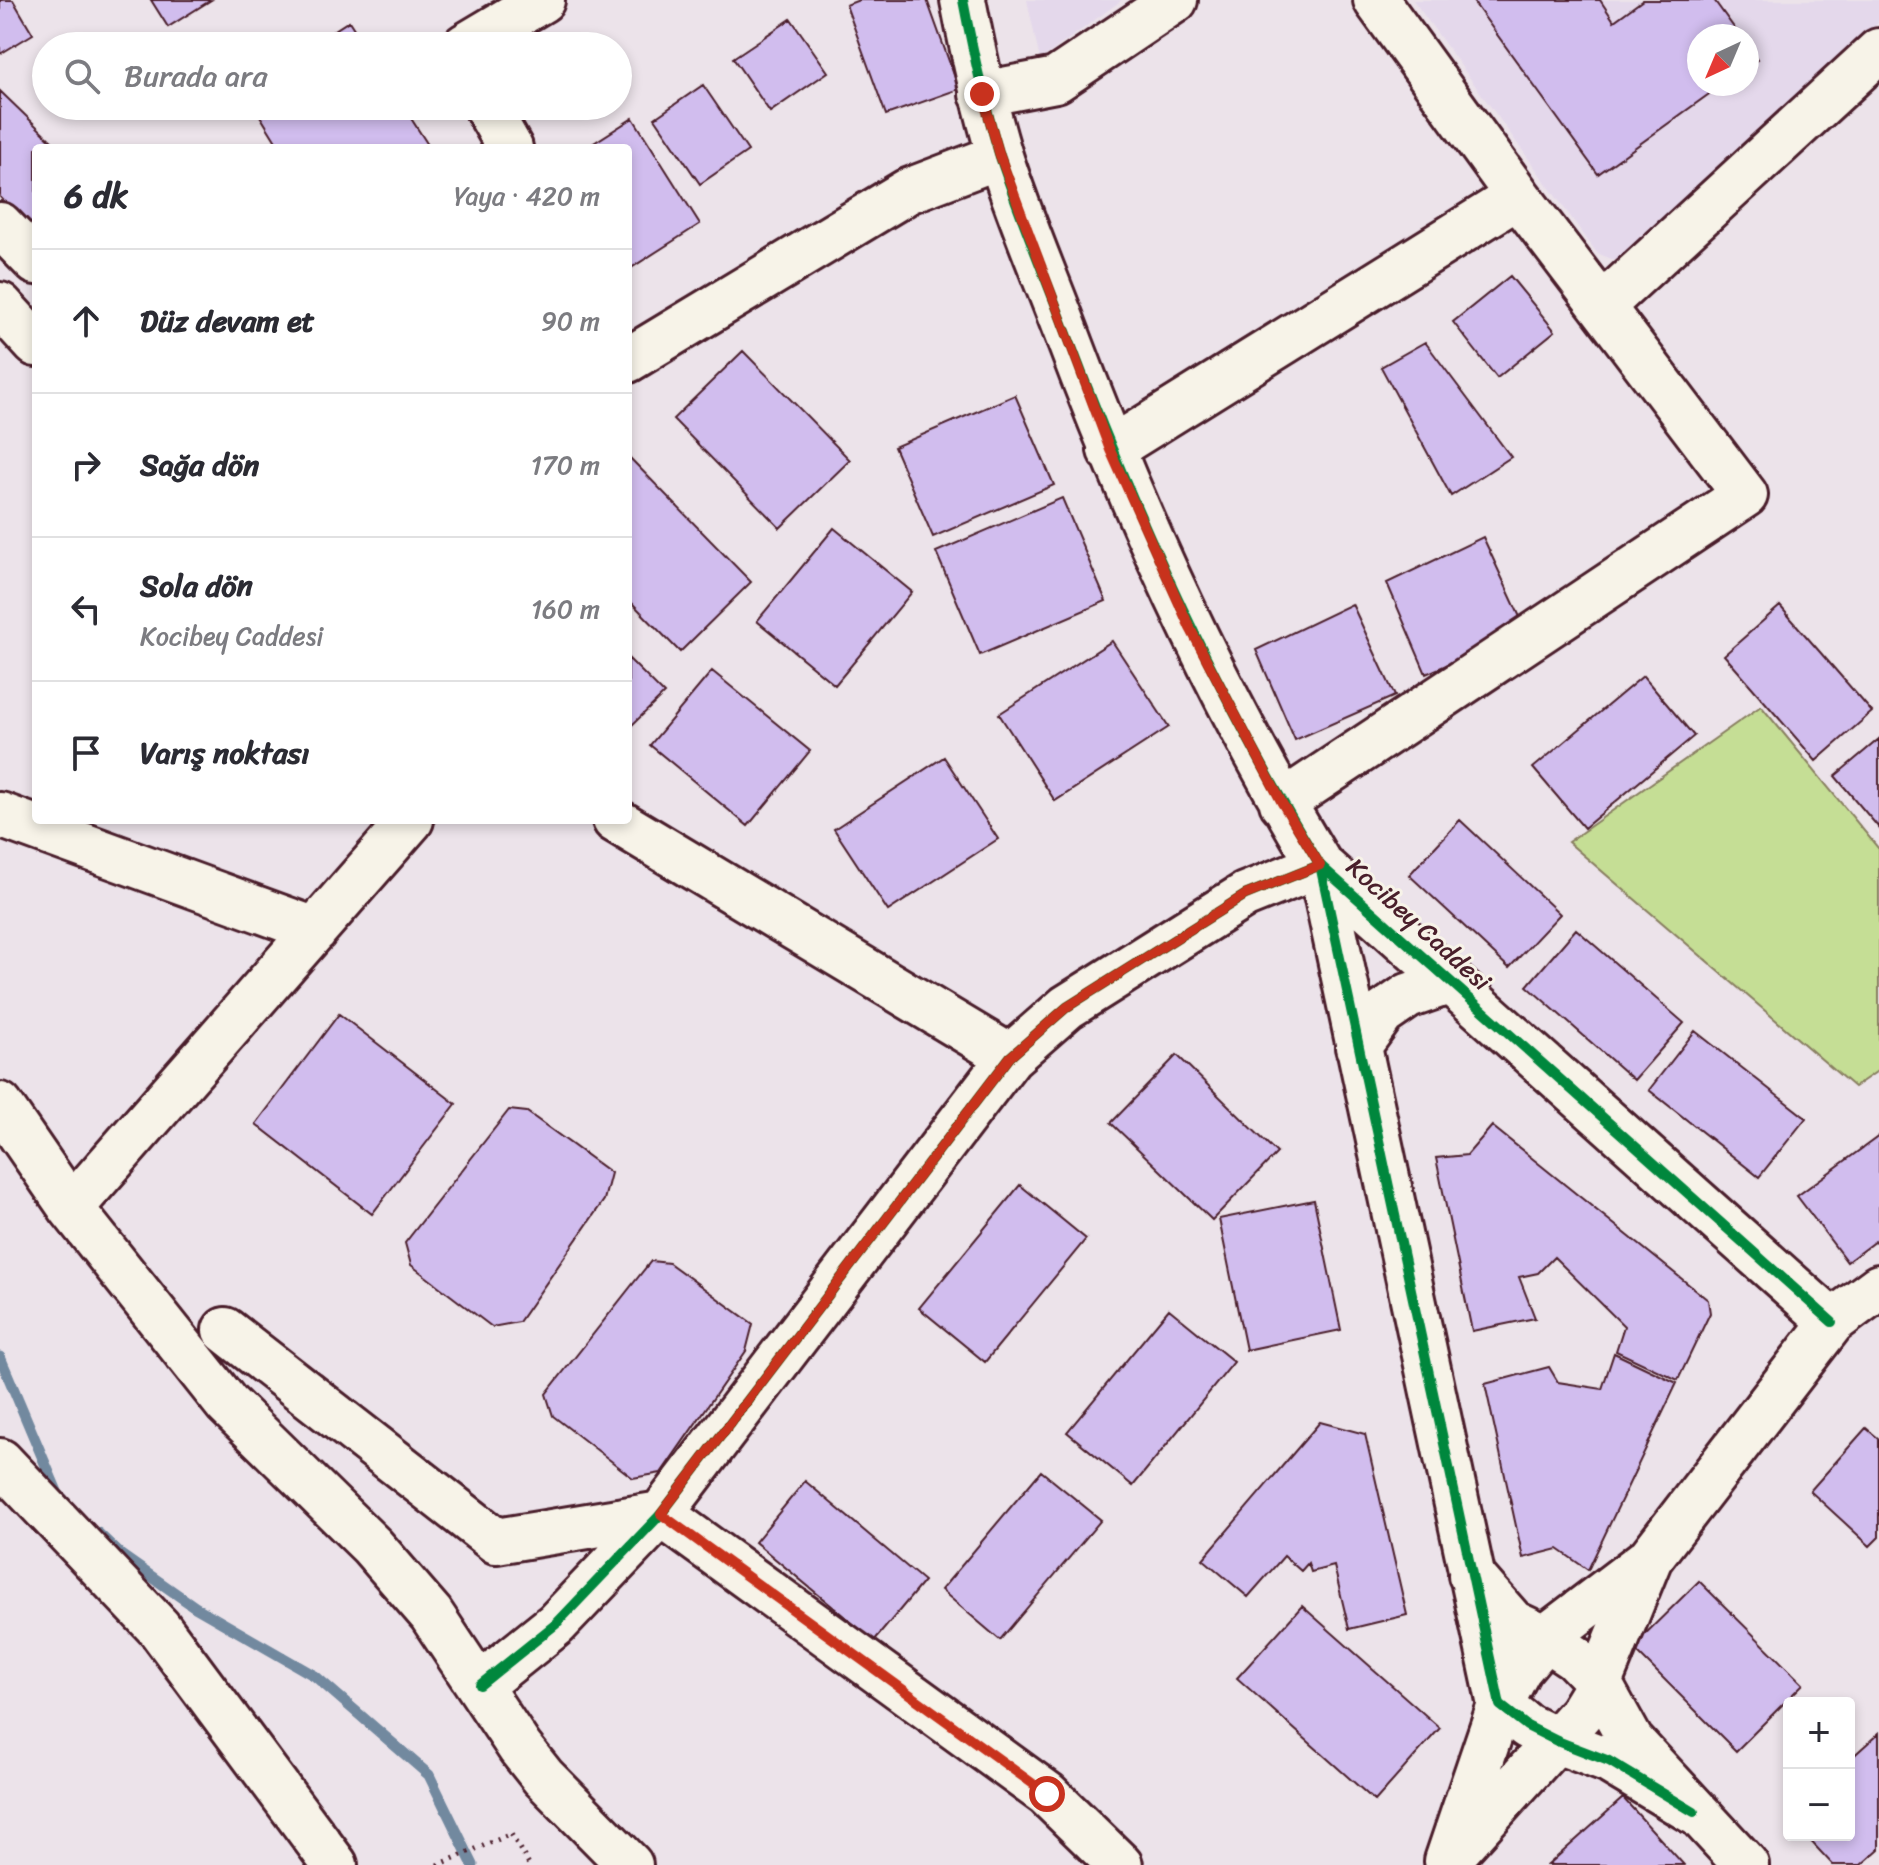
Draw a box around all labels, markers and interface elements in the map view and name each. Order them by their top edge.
north arrow [1687,24,1759,96]
search box [32,32,632,120]
text: Burada ara [124,49,267,103]
icon: search [60,54,104,98]
route end [964,76,1000,112]
text: 6 dk [64,166,128,226]
text: Yaya · 420 m [454,173,600,219]
text: Düz devam et [140,294,315,348]
text: 90 m [541,298,600,344]
icon: ahead [64,299,108,343]
text: Sağa dön [140,438,259,492]
text: 170 m [531,442,600,488]
icon: right [64,443,108,487]
text: Sola dön [140,559,253,613]
text: 160 m [531,586,600,632]
icon: left [64,587,108,631]
text: Kocibey Caddesi [140,613,324,659]
text: Varış noktası [140,726,310,780]
icon: arrive [64,731,108,775]
street label: Kocibey Caddesi [1335,845,1503,1003]
map controls [1783,1697,1855,1841]
button: + [1783,1697,1855,1769]
button: − [1783,1769,1855,1841]
route start [1029,1776,1065,1812]

